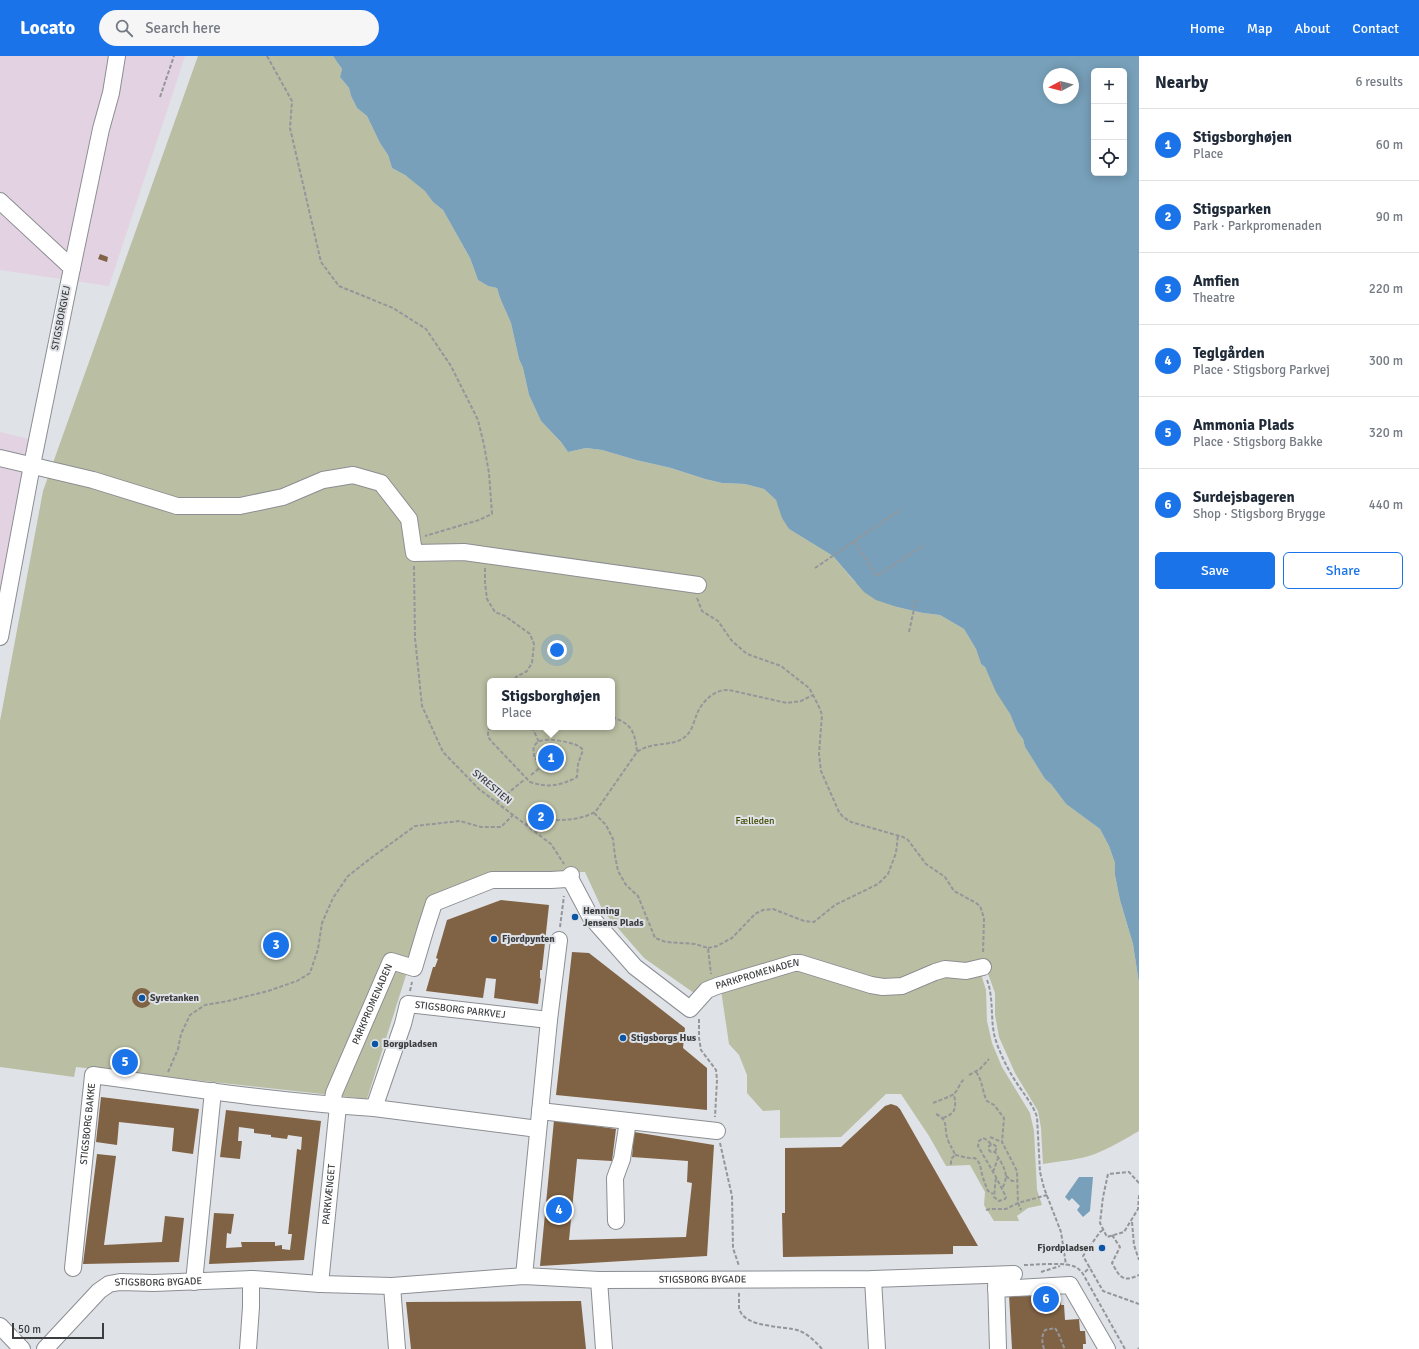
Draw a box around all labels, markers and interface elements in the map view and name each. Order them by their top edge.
search box [99,10,379,46]
text: Locato [20,16,75,40]
icon: search [113,17,135,39]
text: Search here [145,19,221,37]
text: Home [1190,20,1225,37]
text: Map [1247,20,1272,37]
text: About [1294,20,1330,37]
text: Contact [1352,20,1399,37]
north arrow [1043,68,1079,104]
map controls [1091,68,1127,176]
button: + [1091,68,1127,104]
text: Nearby [1155,72,1208,93]
text: 6 results [1355,74,1403,90]
button: − [1091,104,1127,140]
text: Stigsborghøjen [1193,128,1292,146]
text: 1 [1164,137,1172,153]
text: 60 m [1376,137,1403,153]
button: locate [1091,140,1127,176]
text: Place [1193,146,1223,162]
text: Stigsparken [1193,200,1271,218]
text: 2 [1164,209,1172,225]
text: 90 m [1376,209,1403,225]
text: Park · Parkpromenaden [1193,218,1322,234]
text: Amfien [1193,272,1239,290]
text: 3 [1164,281,1172,297]
text: 220 m [1369,281,1403,297]
street label: STIGSBORGVEJ [49,285,73,351]
text: Theatre [1193,290,1235,306]
text: Teglgården [1193,344,1265,362]
text: 4 [1164,353,1172,369]
text: 300 m [1369,353,1403,369]
text: Place · Stigsborg Parkvej [1193,362,1330,378]
text: Ammonia Plads [1193,416,1294,434]
text: 5 [1164,425,1172,441]
text: 320 m [1369,425,1403,441]
text: Place · Stigsborg Bakke [1193,434,1323,450]
text: Surdejsbageren [1193,488,1295,506]
text: 6 [1164,497,1172,513]
text: 440 m [1369,497,1403,513]
text: Shop · Stigsborg Brygge [1193,506,1326,522]
button: Save [1155,552,1275,589]
button: Share [1283,552,1403,589]
your location [547,640,567,660]
popup [487,678,615,730]
text: Stigsborghøjen [501,687,601,705]
text: Place [501,705,532,721]
pin: 1 [538,743,564,773]
street label: SYRESTIEN [470,767,514,807]
pin: 2 [528,802,554,832]
park label: Fælleden [735,815,775,827]
place label: Henning Jensens Plads [583,905,644,929]
marker: Henning Jensens Plads [570,912,580,922]
pin: 3 [263,930,289,960]
place label: Fjordpynten [502,933,555,945]
marker: Fjordpynten [489,934,499,944]
street label: PARKPROMENADEN [714,957,799,992]
street label: PARKPROMENADEN [350,962,395,1046]
place label: Syretanken [150,992,200,1004]
marker: Syretanken [137,993,147,1003]
street label: STIGSBORG PARKVEJ [414,999,506,1021]
place label: Stigsborgs Hus [631,1032,697,1044]
marker: Stigsborgs Hus [618,1033,628,1043]
place label: Borgpladsen [383,1038,438,1050]
marker: Borgpladsen [370,1039,380,1049]
pin: 5 [112,1047,138,1077]
street label: STIGSBORG BAKKE [78,1082,98,1165]
street label: PARKVÆNGET [320,1163,338,1225]
pin: 4 [546,1195,572,1225]
place label: Fjordpladsen [1037,1242,1095,1254]
marker: Fjordpladsen [1097,1243,1107,1253]
street label: STIGSBORG BYGADE [659,1273,747,1286]
street label: STIGSBORG BYGADE [114,1275,203,1289]
pin: 6 [1033,1284,1059,1314]
scale bar [12,1321,104,1340]
text: 50 m [18,1323,41,1336]

